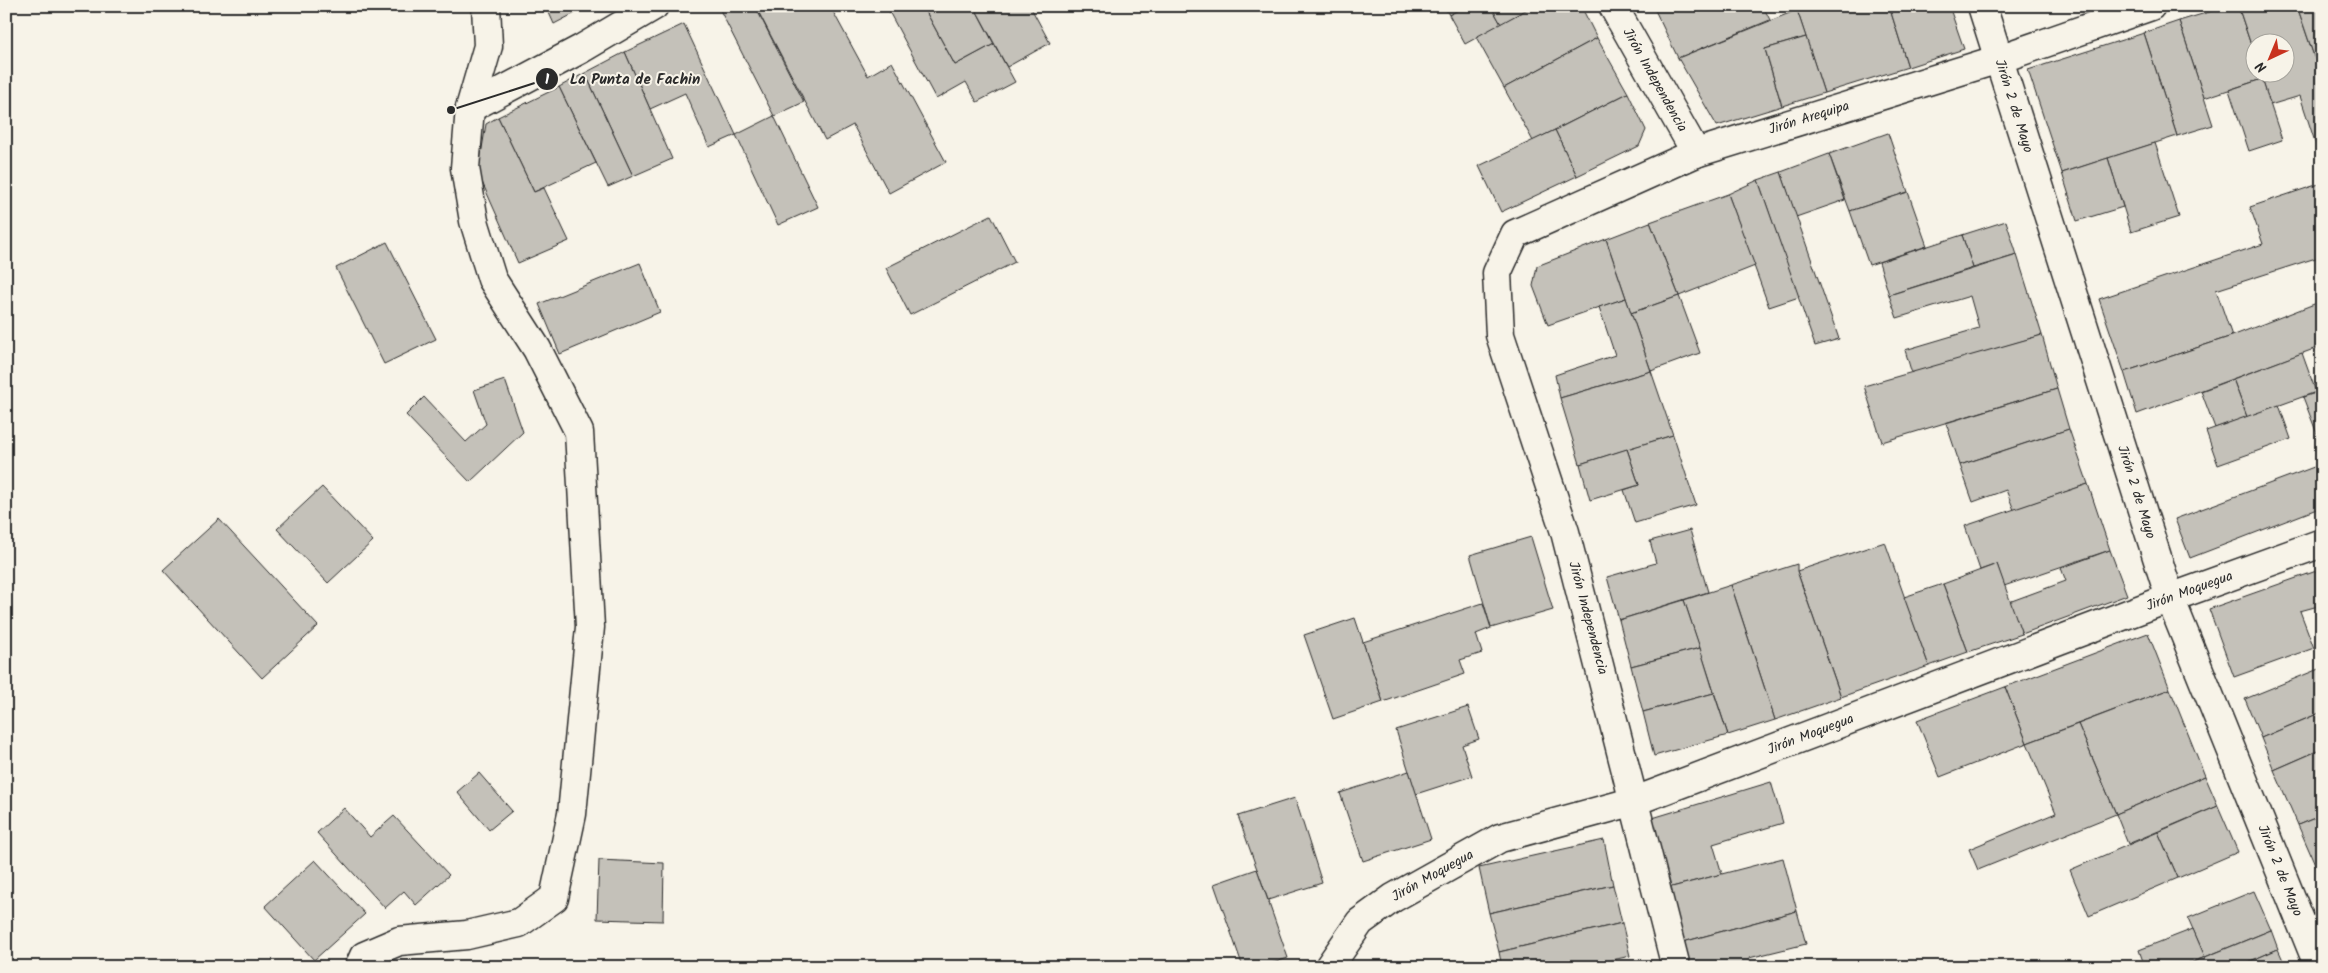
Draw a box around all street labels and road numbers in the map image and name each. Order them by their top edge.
street label: Jirón Independencia [1617,24,1693,136]
street label: Jirón 2 de Mayo [1989,56,2039,156]
street label: Jirón Arequipa [1766,95,1852,141]
street label: Jirón 2 de Mayo [2111,442,2162,542]
street label: Jirón Independencia [1562,559,1614,677]
street label: Jirón Moquegua [2143,565,2236,617]
street label: Jirón Moquegua [1764,708,1857,761]
street label: Jirón 2 de Mayo [2252,821,2308,920]
street label: Jirón Moquegua [1388,844,1478,908]

